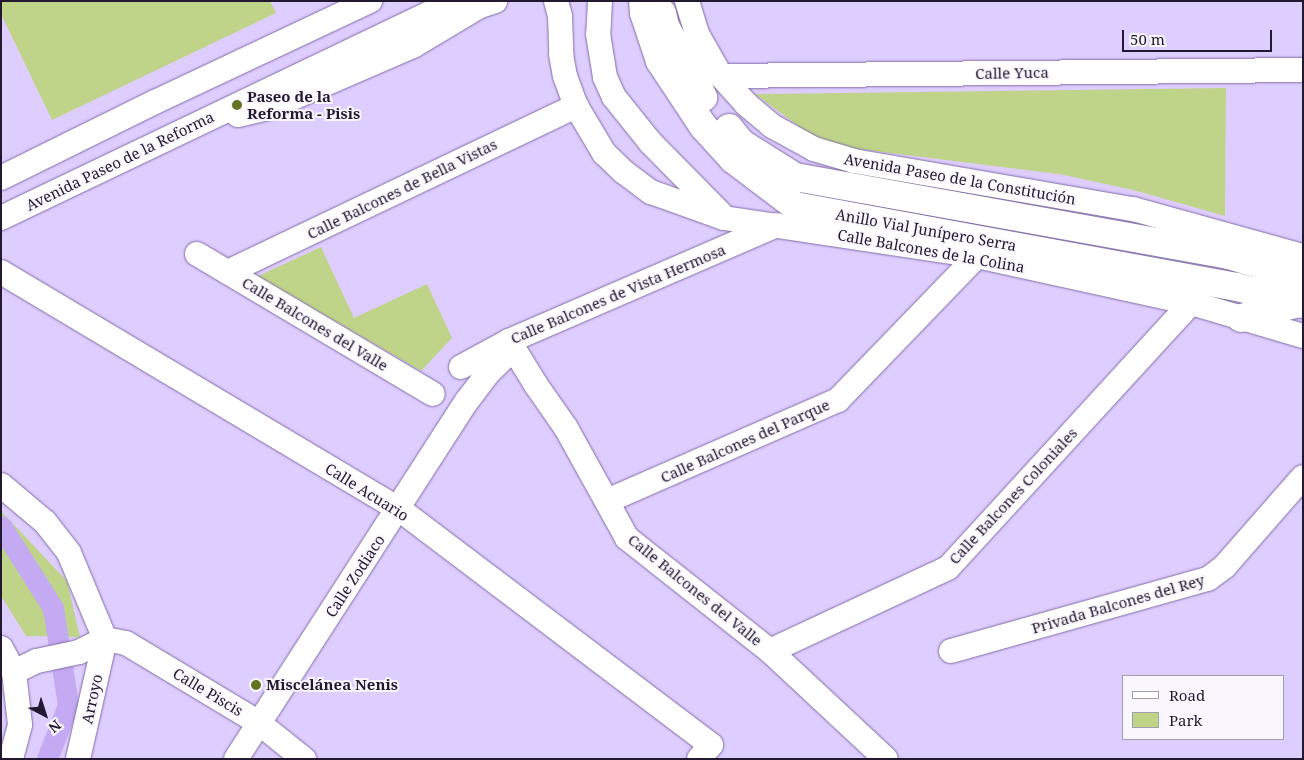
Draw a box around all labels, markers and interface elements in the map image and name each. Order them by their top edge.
scale bar [1124,20,1274,52]
text: 50 m [1130,29,1165,49]
street label: Calle Yuca [975,63,1049,83]
place label: Paseo de la Reforma - Pisis [247,87,360,122]
marker: Paseo de la Reforma - Pisis [231,99,243,111]
street label: Avenida Paseo de la Reforma [23,108,217,214]
street label: Calle Balcones de Bella Vistas [304,135,500,243]
street label: Avenida Paseo de la Constitución [843,150,1077,208]
street label: Anillo Vial Junípero Serra [834,205,1018,255]
street label: Calle Balcones de la Colina [836,226,1026,276]
street label: Calle Balcones de Vista Hermosa [508,240,728,348]
street label: Calle Balcones del Valle [239,273,391,375]
street label: Calle Balcones del Parque [658,396,832,486]
street label: Calle Balcones Coloniales [945,424,1081,568]
street label: Calle Acuario [322,459,412,525]
street label: Calle Balcones del Valle [624,530,766,650]
street label: Calle Zodiaco [322,531,388,621]
street label: Privada Balcones del Rey [1029,571,1207,637]
street label: Calle Piscis [170,664,246,720]
street label: Arroyo [78,673,106,725]
legend [1122,675,1284,740]
place label: Miscelánea Nenis [266,676,398,694]
marker: Miscelánea Nenis [250,679,262,691]
text: Road [1169,685,1205,705]
north arrow [20,690,70,740]
text: Park [1169,710,1202,730]
text: N [45,716,65,738]

